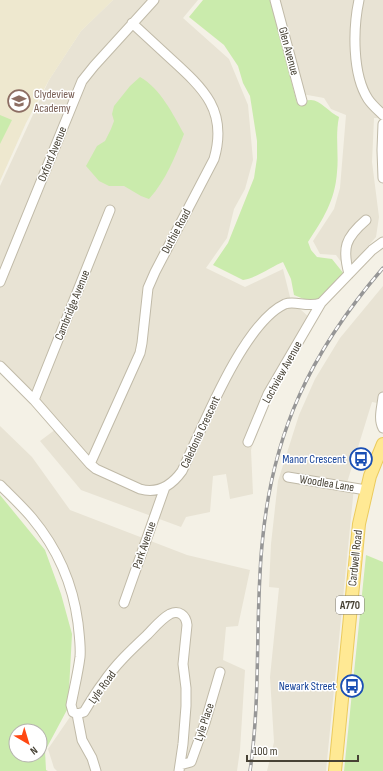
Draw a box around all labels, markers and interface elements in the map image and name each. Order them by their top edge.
street label: Glen Avenue [275,25,302,77]
place label: Clydeview Academy [33,87,75,116]
school or university icon: Clydeview Academy [6,88,32,114]
street label: Oxford Avenue [35,124,70,184]
street label: Duthie Road [158,206,194,256]
street label: Cambridge Avenue [52,268,93,342]
street label: Lochview Avenue [259,338,306,406]
street label: Caledonia Crescent [177,393,224,471]
bus stop icon: Manor Crescent [348,446,374,472]
place label: Manor Crescent [282,452,346,467]
street label: Woodlea Lane [298,472,356,495]
street label: Park Avenue [129,519,160,571]
street label: Cardwell Road [345,529,366,587]
road number: A770 [336,596,364,614]
street label: Lyle Road [85,668,120,707]
bus stop icon: Newark Street [339,673,365,699]
place label: Newark Street [279,679,336,694]
street label: Lyle Place [191,701,218,743]
north arrow [8,723,48,763]
scale bar [247,737,358,763]
text: N [27,744,40,757]
text: 100 m [253,744,278,759]

